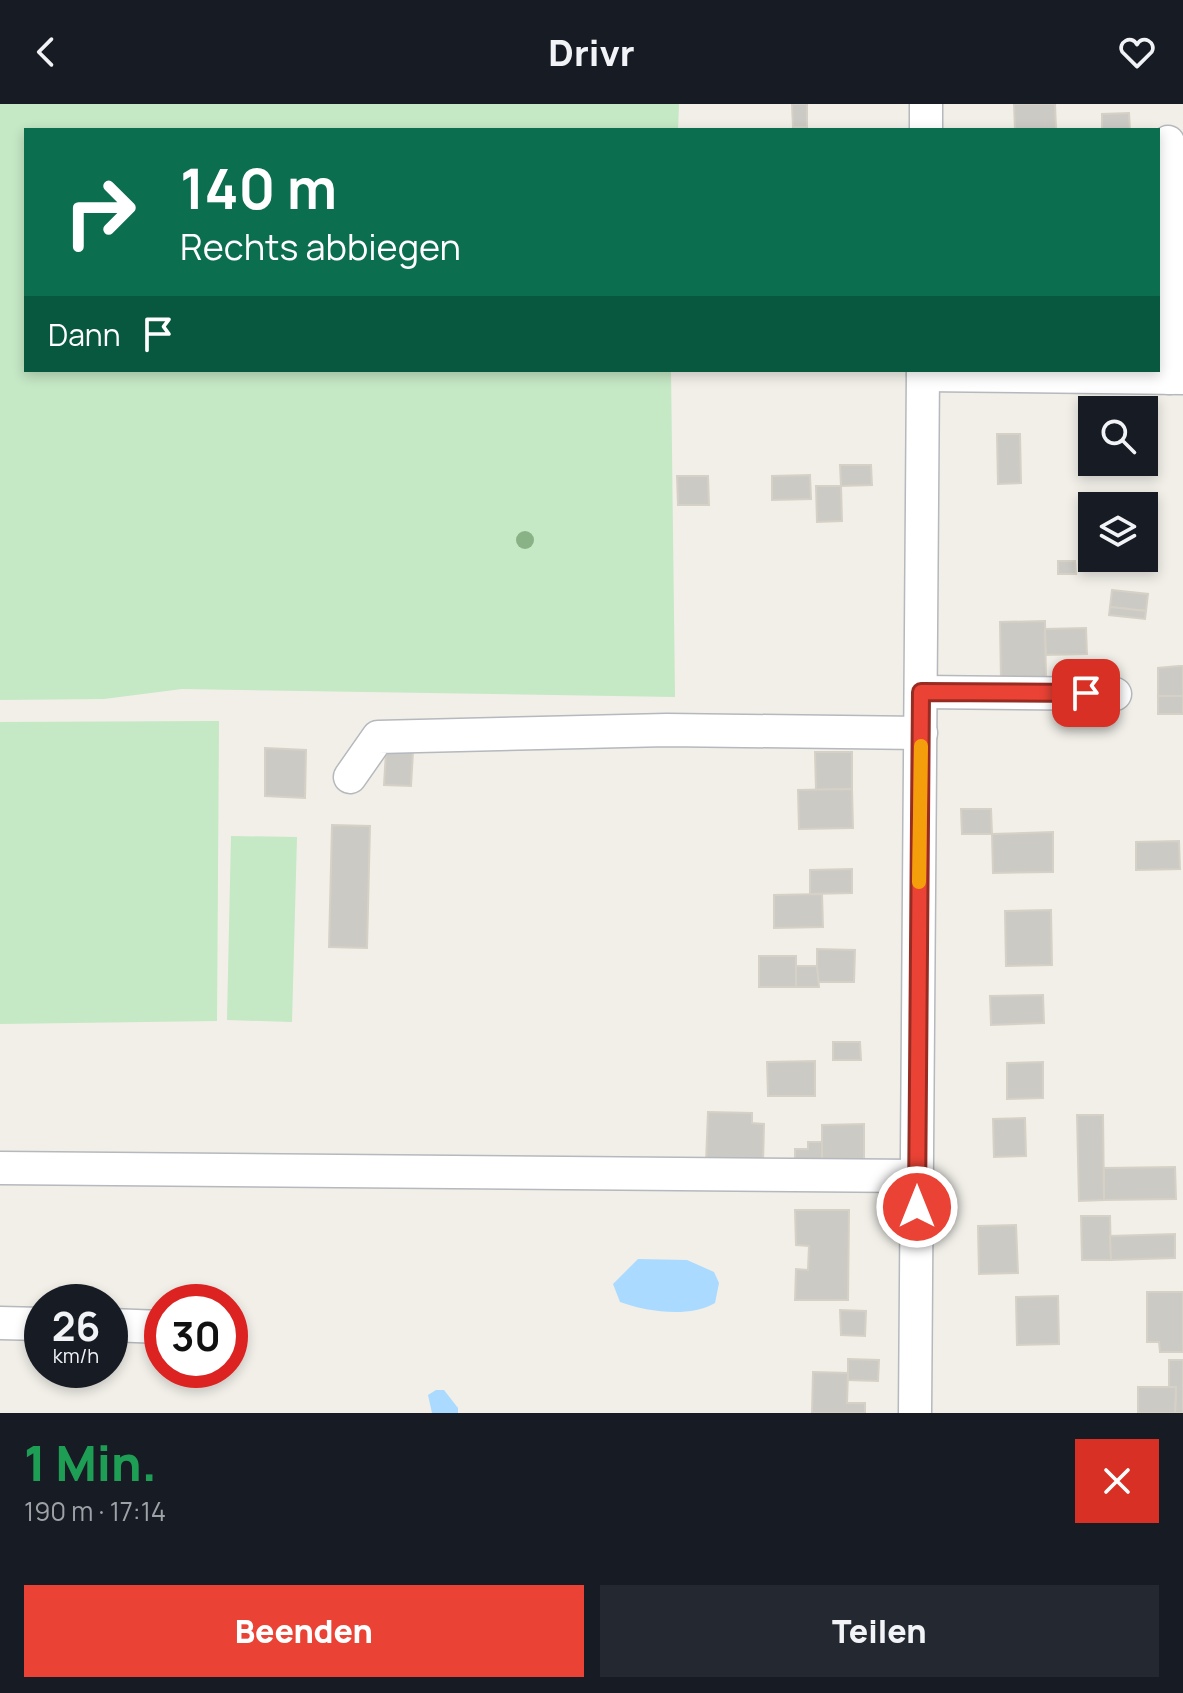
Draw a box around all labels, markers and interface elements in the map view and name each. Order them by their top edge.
text: Drivr [548,28,635,77]
icon: back [24,30,68,74]
icon: heart [1115,30,1159,74]
text: 140 m [180,149,337,226]
icon: right [48,160,152,264]
text: Rechts abbiegen [180,222,461,271]
icon: arrive [136,312,180,356]
text: Dann [48,314,120,355]
map controls [1078,396,1158,572]
button: search [1078,396,1158,476]
button: layers [1078,492,1158,572]
pin [1052,659,1120,727]
icon: arrive [1064,671,1108,715]
position arrow [875,1165,959,1249]
speed limit sign: 30 [144,1284,248,1388]
text: 26 [52,1298,100,1353]
text: km/h [53,1342,99,1369]
text: 1 Min. [24,1430,157,1495]
button: close [1075,1439,1159,1523]
text: 190 m · 17:14 [24,1493,166,1529]
button: Beenden [24,1585,584,1677]
button: Teilen [600,1585,1159,1677]

